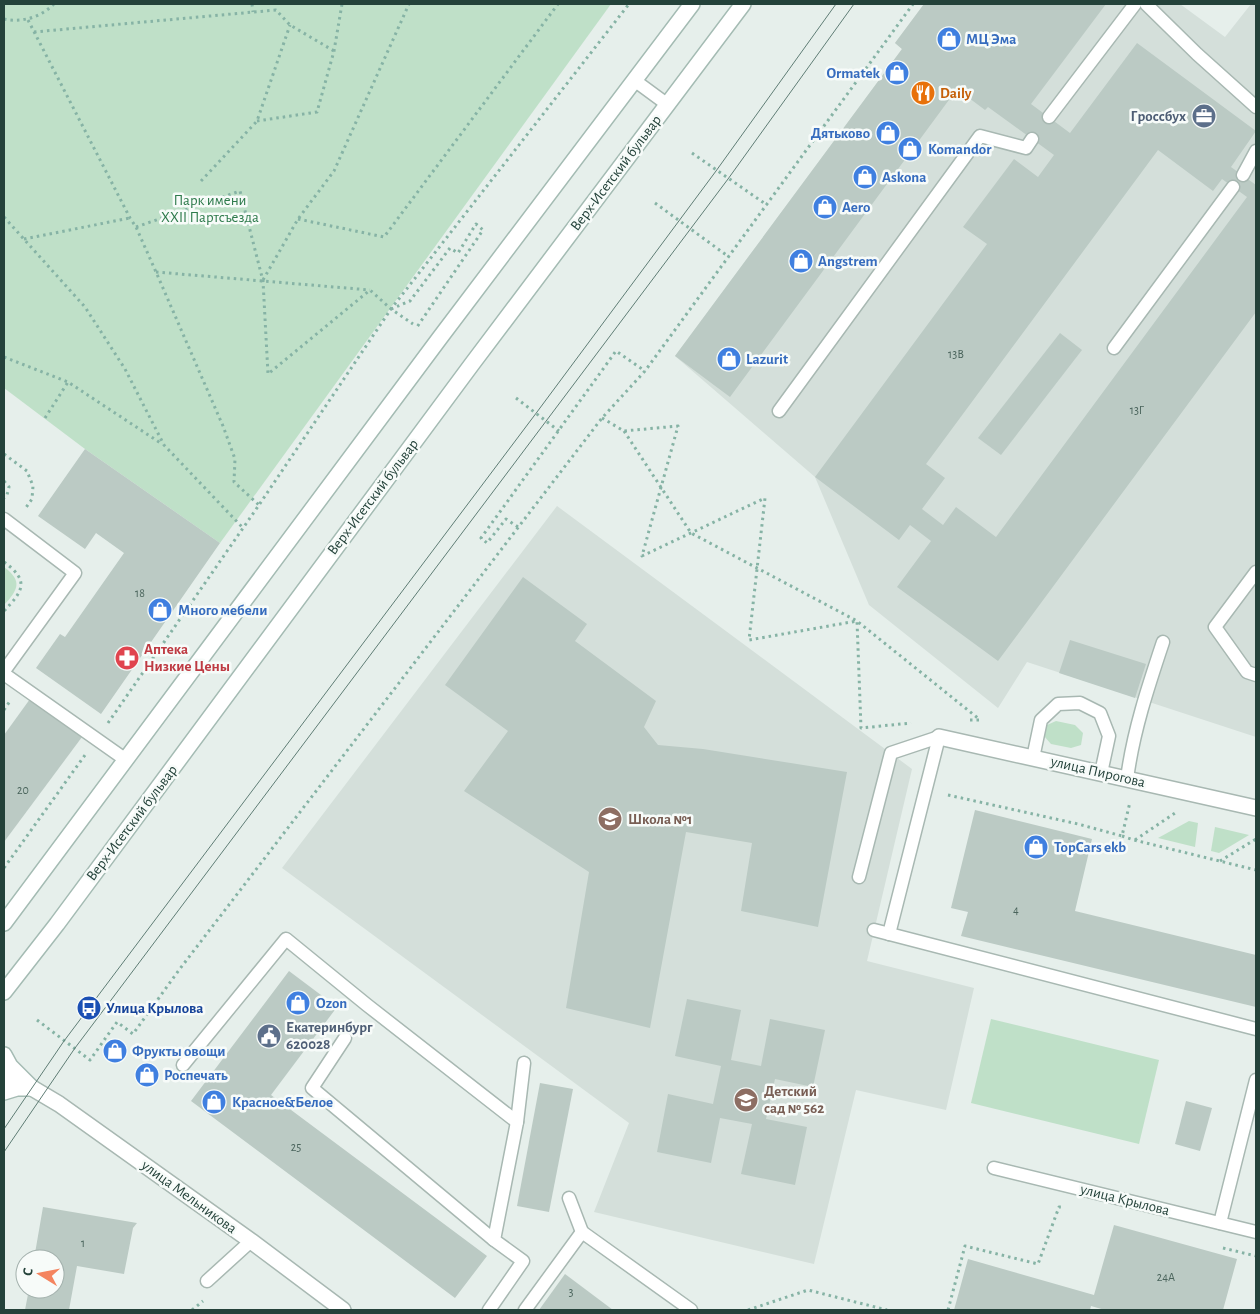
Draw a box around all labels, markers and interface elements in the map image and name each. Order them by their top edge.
shop icon: МЦ Эма [936,26,962,52]
place label: МЦ Эма [966,32,1016,47]
shop icon: Ormatek [884,60,910,86]
place label: Ormatek [826,66,881,81]
restaurant icon: Daily [910,80,936,106]
place label: Daily [940,86,972,101]
office icon: Гроссбух [1191,103,1217,129]
place label: Гроссбух [1131,109,1186,124]
street label: Верх-Исетский бульвар [568,112,664,234]
shop icon: Дятьково [875,120,901,146]
place label: Дятьково [811,126,870,141]
shop icon: Komandor [897,136,923,162]
place label: Komandor [928,142,992,157]
shop icon: Askona [852,164,878,190]
place label: Askona [882,170,926,185]
park label: Парк имени XXII Партсъезда [161,193,259,225]
shop icon: Aero [812,194,838,220]
place label: Aero [842,200,870,215]
shop icon: Angstrem [788,248,814,274]
place label: Angstrem [818,254,878,269]
shop icon: Lazurit [716,346,742,372]
house number: 13В [948,348,964,360]
place label: Lazurit [746,352,788,367]
house number: 13Г [1130,404,1145,416]
street label: Верх-Исетский бульвар [325,436,421,558]
house number: 18 [135,587,145,599]
shop icon: Много мебели [147,597,173,623]
place label: Много мебели [178,603,267,618]
place label: Аптека Низкие Цены [144,642,230,674]
pharmacy icon: Аптека Низкие Цены [114,645,140,671]
street label: улица Пирогова [1048,754,1147,790]
street label: Верх-Исетский бульвар [84,762,180,884]
house number: 20 [17,784,29,796]
school or university icon: Школа №1 [597,806,623,832]
place label: Школа №1 [628,812,692,827]
shop icon: TopCars ekb [1023,834,1049,860]
place label: TopCars ekb [1054,840,1126,855]
house number: 4 [1013,904,1019,916]
shop icon: Ozon [285,990,311,1016]
bus stop icon: Улица Крылова [76,995,102,1021]
place label: Ozon [316,996,347,1011]
place label: Улица Крылова [106,1001,203,1016]
place label: Екатеринбург 620028 [286,1020,373,1052]
public building icon: Екатеринбург 620028 [256,1023,282,1049]
shop icon: Фрукты овощи [102,1038,128,1064]
place label: Фрукты овощи [132,1044,226,1059]
shop icon: Роспечать [134,1062,160,1088]
place label: Роспечать [164,1068,228,1083]
place label: Детский сад № 562 [764,1084,824,1116]
school or university icon: Детский сад № 562 [733,1087,759,1113]
shop icon: Красное&Белое [201,1089,227,1115]
place label: Красное&Белое [232,1095,333,1110]
house number: 25 [291,1141,301,1153]
street label: улица Мельникова [138,1157,239,1236]
street label: улица Крылова [1078,1181,1171,1218]
house number: 1 [81,1237,85,1249]
north arrow [15,1249,65,1299]
text: С [21,1267,36,1277]
house number: 24А [1157,1271,1175,1283]
house number: 3 [569,1286,574,1298]

